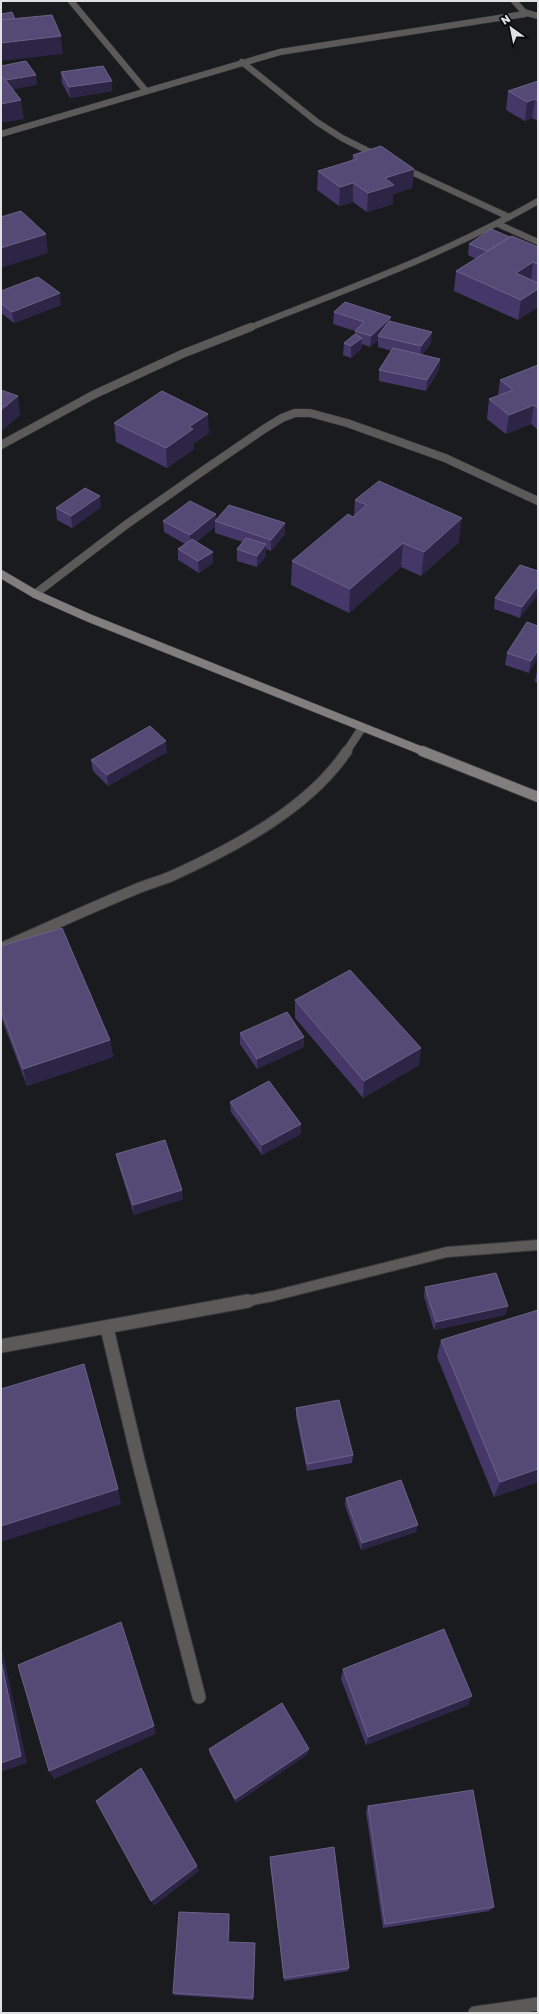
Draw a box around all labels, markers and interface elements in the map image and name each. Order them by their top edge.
north arrow [491,8,531,48]
text: N [498,11,512,27]

